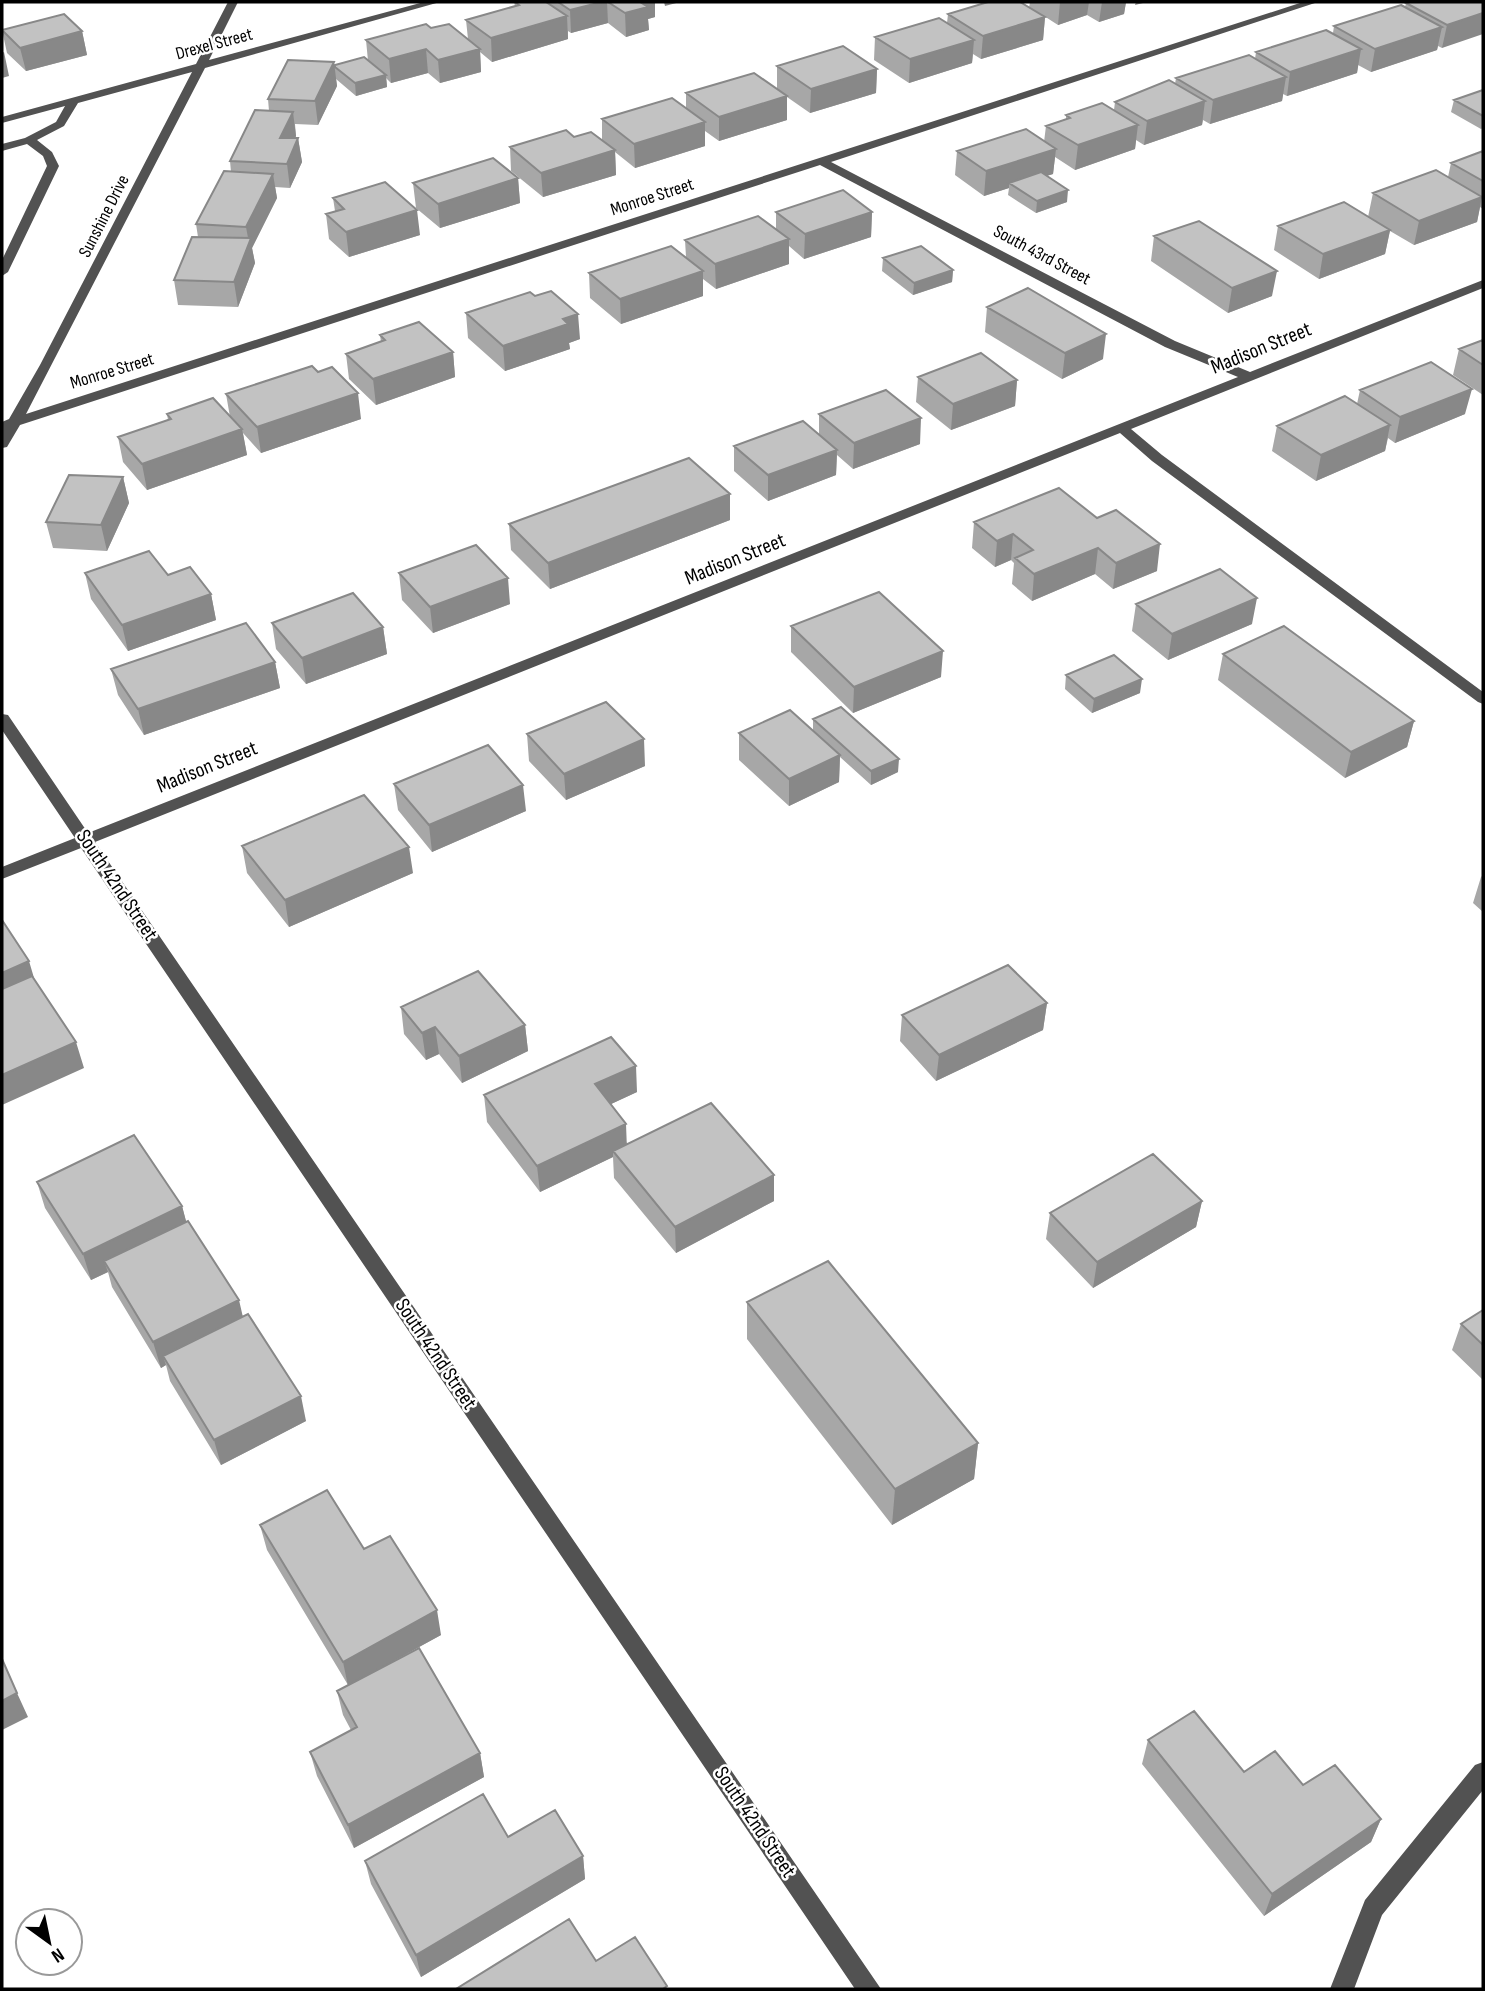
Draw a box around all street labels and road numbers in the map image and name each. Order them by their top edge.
street label: Drexel Street [173,24,255,64]
street label: Sunshine Drive [74,171,134,261]
street label: Monroe Street [608,174,697,220]
street label: South 43rd Street [990,221,1095,290]
street label: Madison Street [1207,317,1315,379]
street label: Monroe Street [68,348,157,394]
street label: Madison Street [681,528,789,590]
street label: Madison Street [153,736,261,798]
street label: South 42nd Street [71,825,163,945]
street label: South 42nd Street [390,1294,482,1414]
street label: South 42nd Street [709,1762,801,1882]

